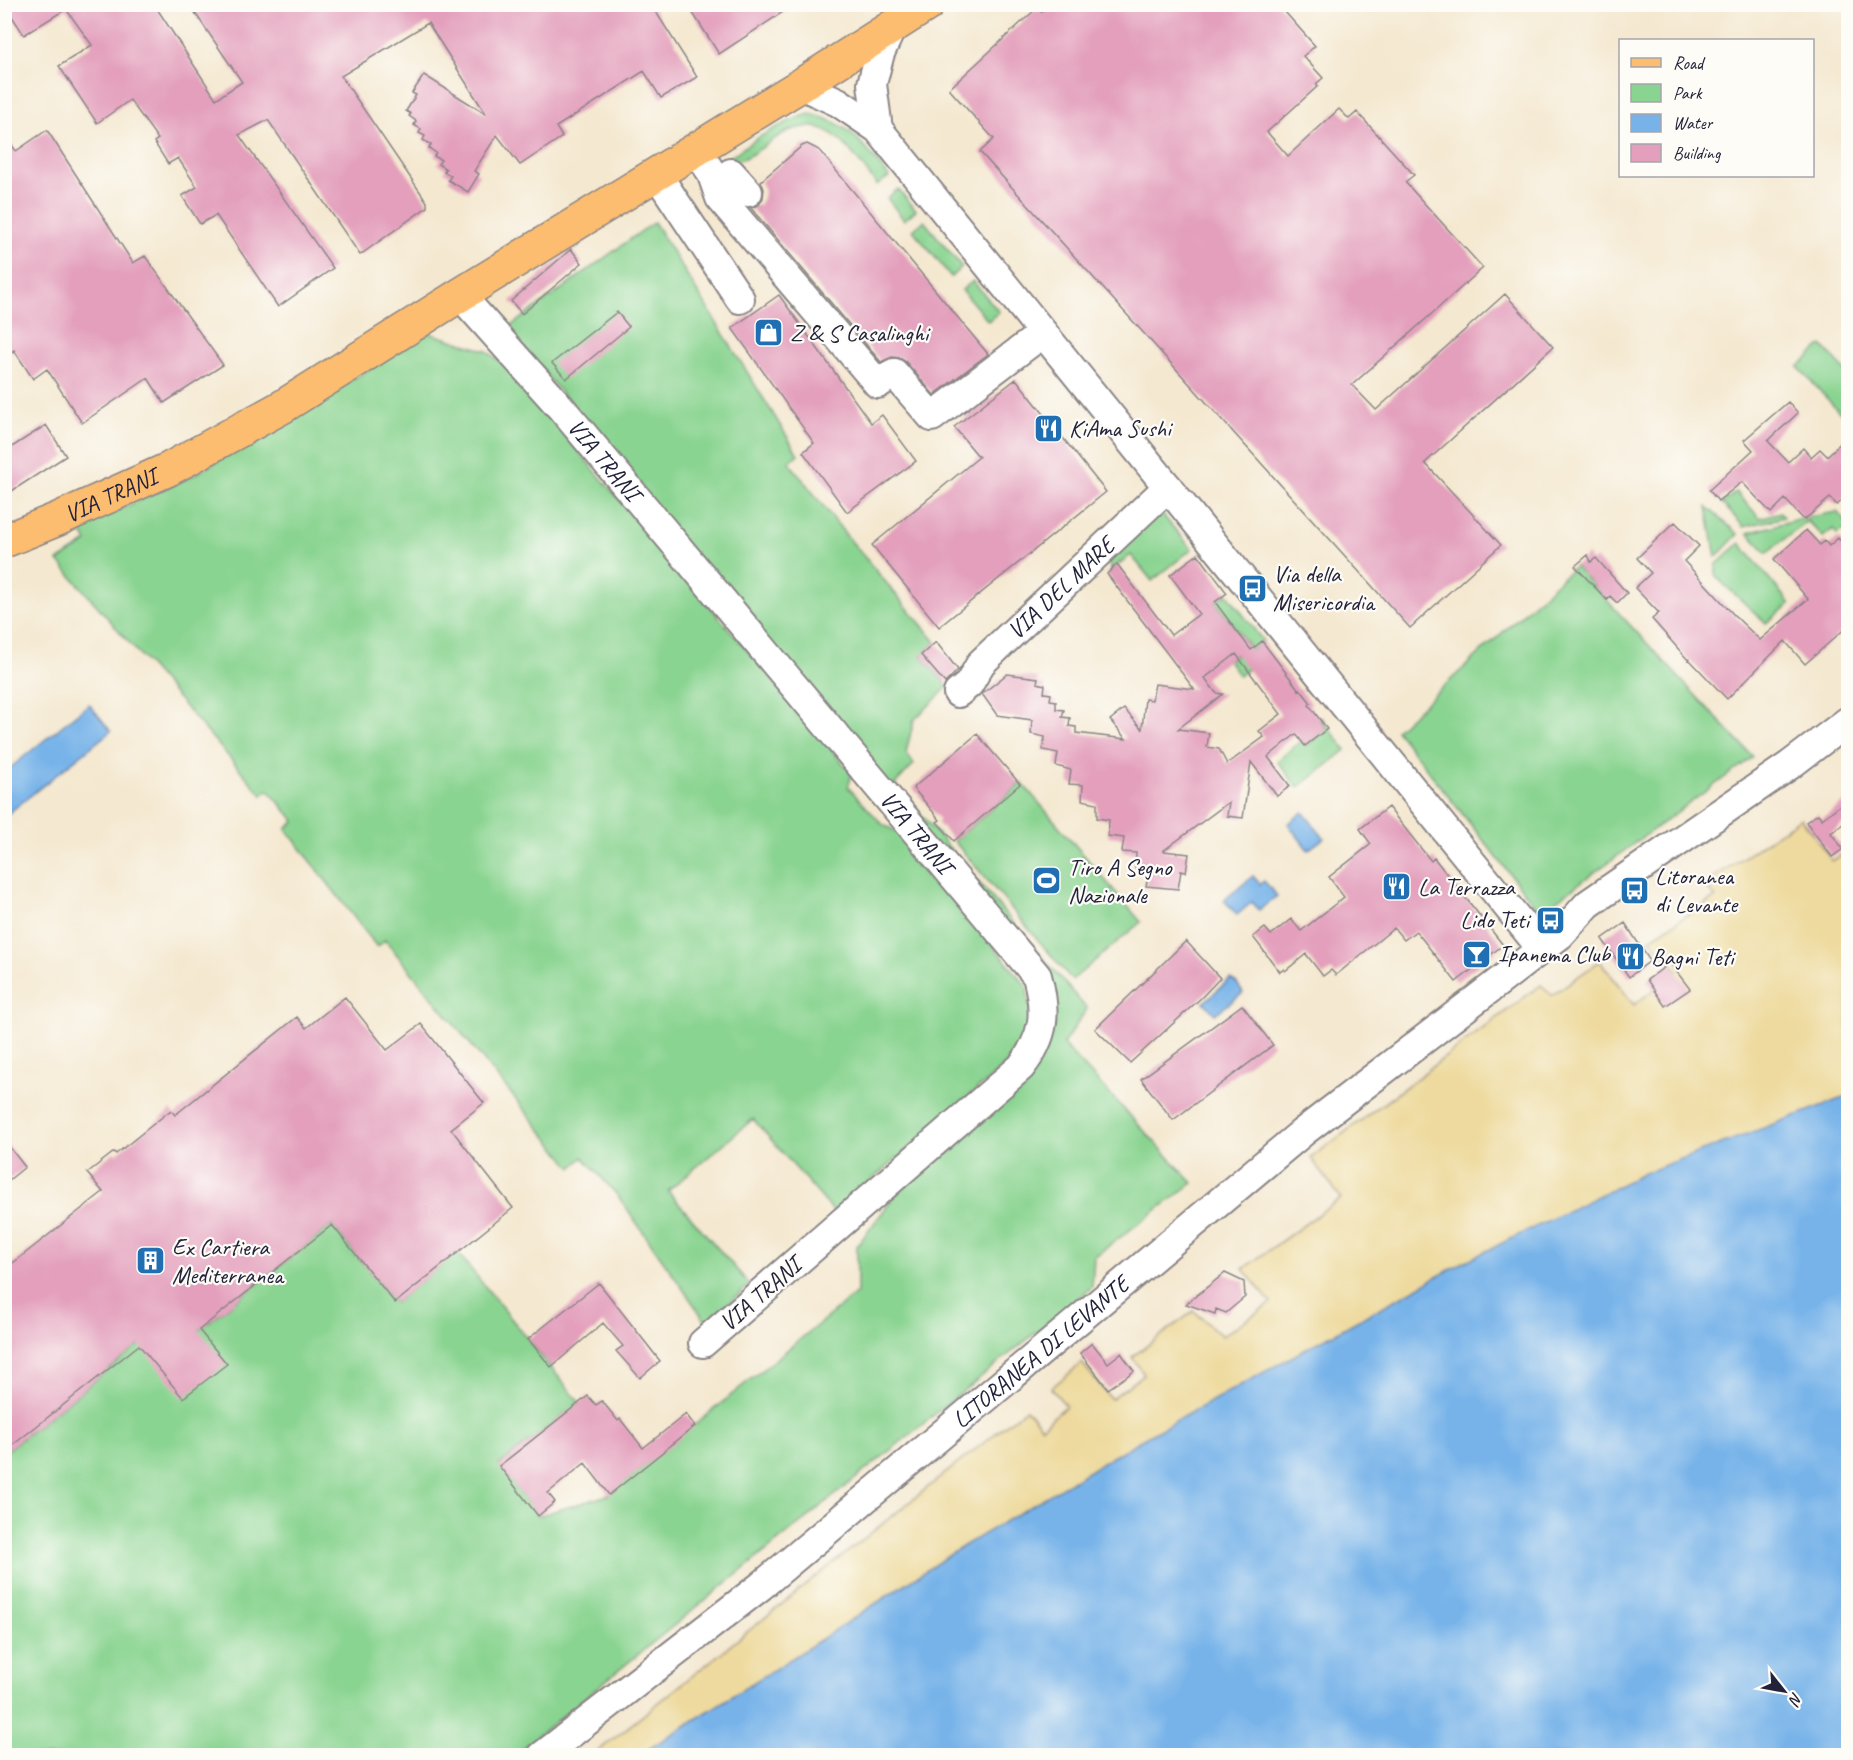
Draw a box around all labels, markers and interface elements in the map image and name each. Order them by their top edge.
legend [1619,39,1814,177]
text: Road [1673,52,1706,74]
text: Park [1673,82,1703,104]
text: Water [1673,112,1714,134]
text: Building [1673,142,1722,164]
shop icon: Z & S Casalinghi [753,317,785,349]
place label: Z & S Casalinghi [790,318,931,348]
street label: VIA TRANI [562,412,651,511]
restaurant icon: KiAma Sushi [1032,412,1064,444]
place label: KiAma Sushi [1069,413,1173,443]
street label: VIA TRANI [60,459,166,529]
street label: VIA DEL MARE [1001,528,1123,645]
place label: Via della Misericordia [1273,559,1376,617]
bus stop icon: Via della Misericordia [1236,572,1268,604]
street label: VIA TRANI [874,785,963,883]
place label: Tiro A Segno Nazionale [1068,852,1173,910]
place label: Litoranea di Levante [1655,861,1739,919]
sports icon: Tiro A Segno Nazionale [1031,865,1063,897]
restaurant icon: La Terrazza [1381,871,1413,903]
place label: La Terrazza [1418,872,1516,902]
bus stop icon: Litoranea di Levante [1618,874,1650,906]
bus stop icon: Lido Teti [1534,904,1566,936]
place label: Lido Teti [1460,905,1531,935]
bar icon: Ipanema Club [1461,938,1493,970]
place label: Ipanema Club [1498,939,1611,969]
restaurant icon: Bagni Teti [1614,941,1646,973]
place label: Bagni Teti [1651,942,1736,972]
place label: Ex Cartiera Mediterranea [172,1232,285,1290]
building icon: Ex Cartiera Mediterranea [135,1245,167,1277]
street label: VIA TRANI [713,1247,811,1337]
street label: LITORANEA DI LEVANTE [946,1267,1137,1434]
north arrow [1754,1661,1814,1721]
text: N [1783,1689,1807,1710]

